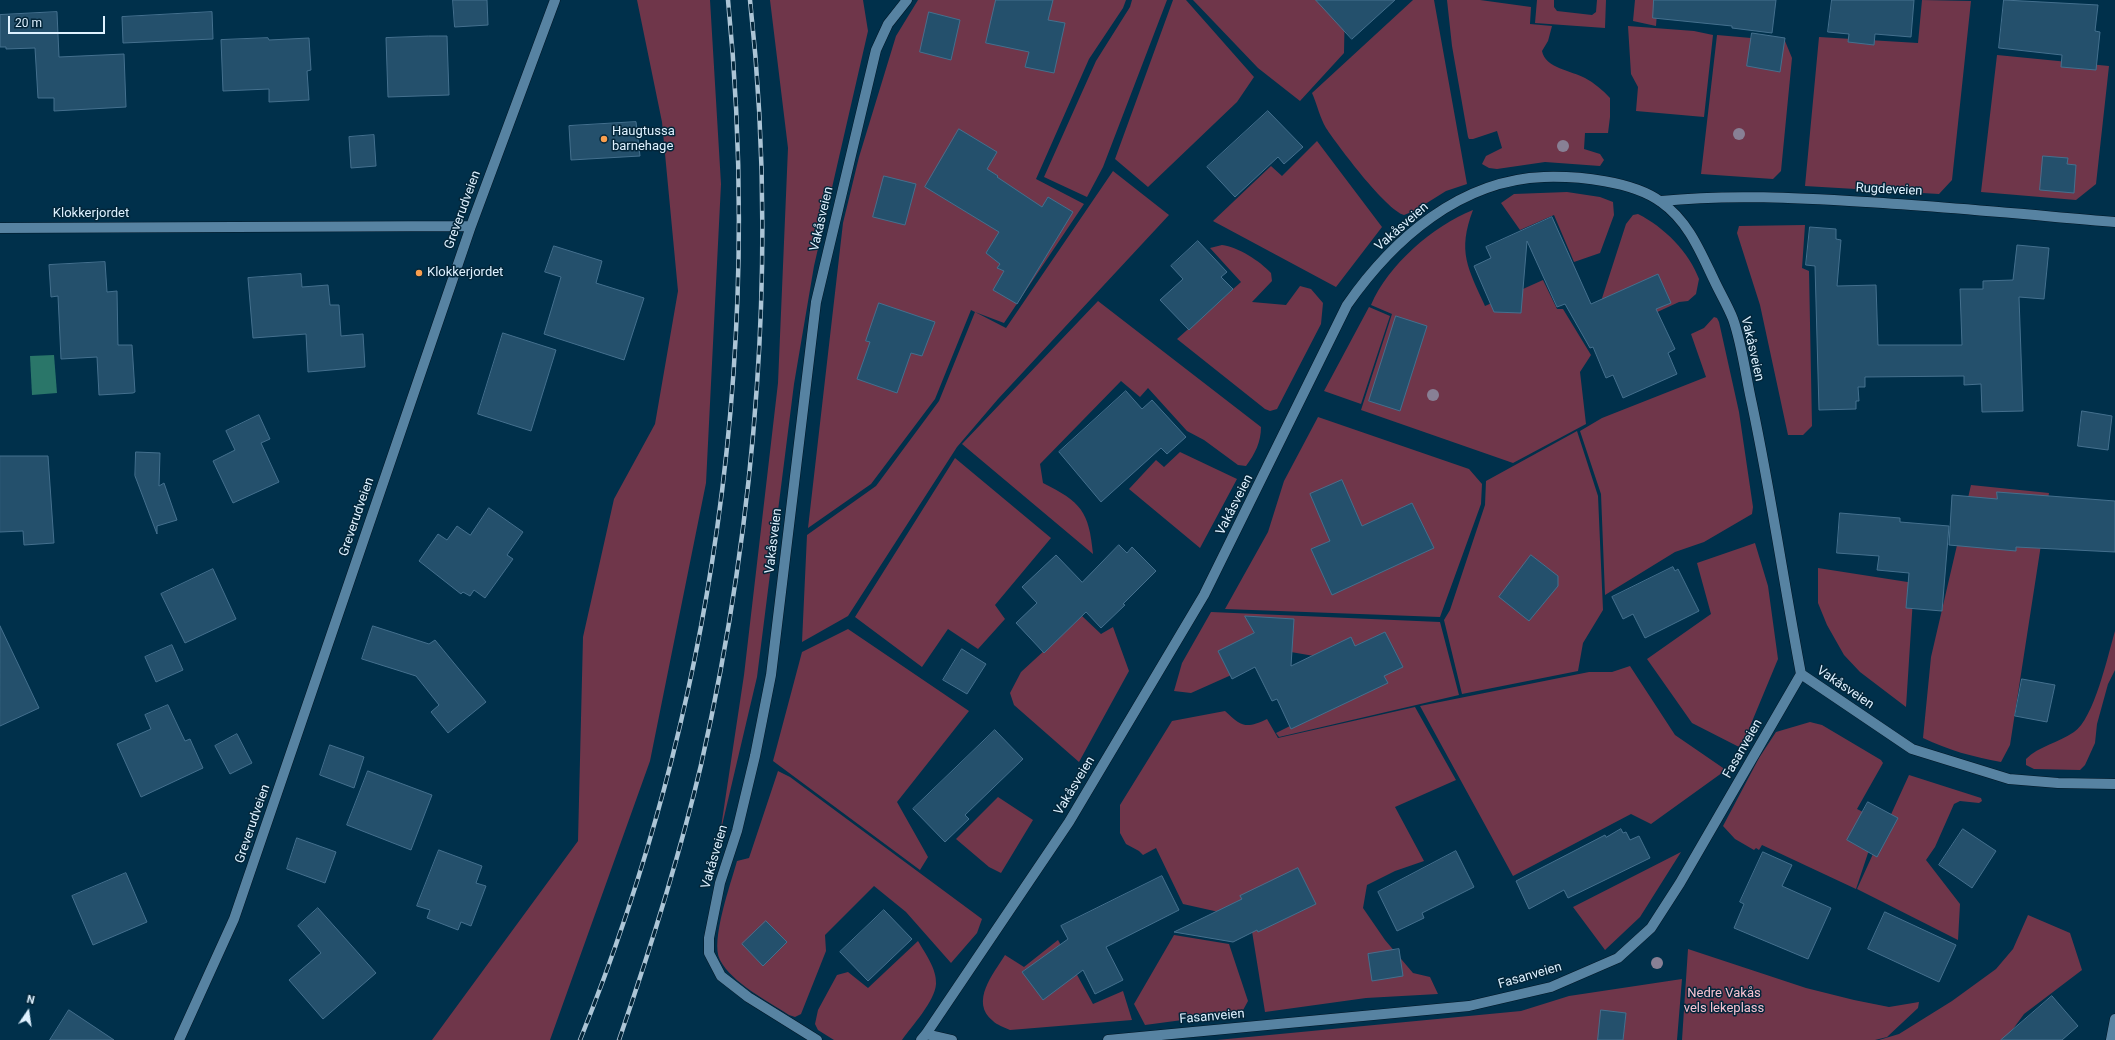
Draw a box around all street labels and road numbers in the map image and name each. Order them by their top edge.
street label: Greverudveien [442,169,484,251]
street label: Rugdeveien [1855,180,1923,200]
street label: Vakåsveien [807,185,837,253]
street label: Vakåsveien [1372,200,1432,254]
street label: Klokkerjordet [53,206,129,222]
street label: Vakåsveien [1737,315,1767,383]
street label: Vakåsveien [1213,472,1257,538]
street label: Greverudveien [336,476,378,558]
street label: Vakåsveien [762,507,786,575]
street label: Vakåsveien [1813,663,1877,713]
street label: Fasanveien [1720,717,1766,781]
street label: Vakåsveien [1051,754,1099,818]
street label: Greverudveien [232,783,274,865]
street label: Vakåsveien [698,823,732,891]
street label: Fasanveien [1496,959,1564,993]
street label: Fasanveien [1179,1006,1245,1028]

